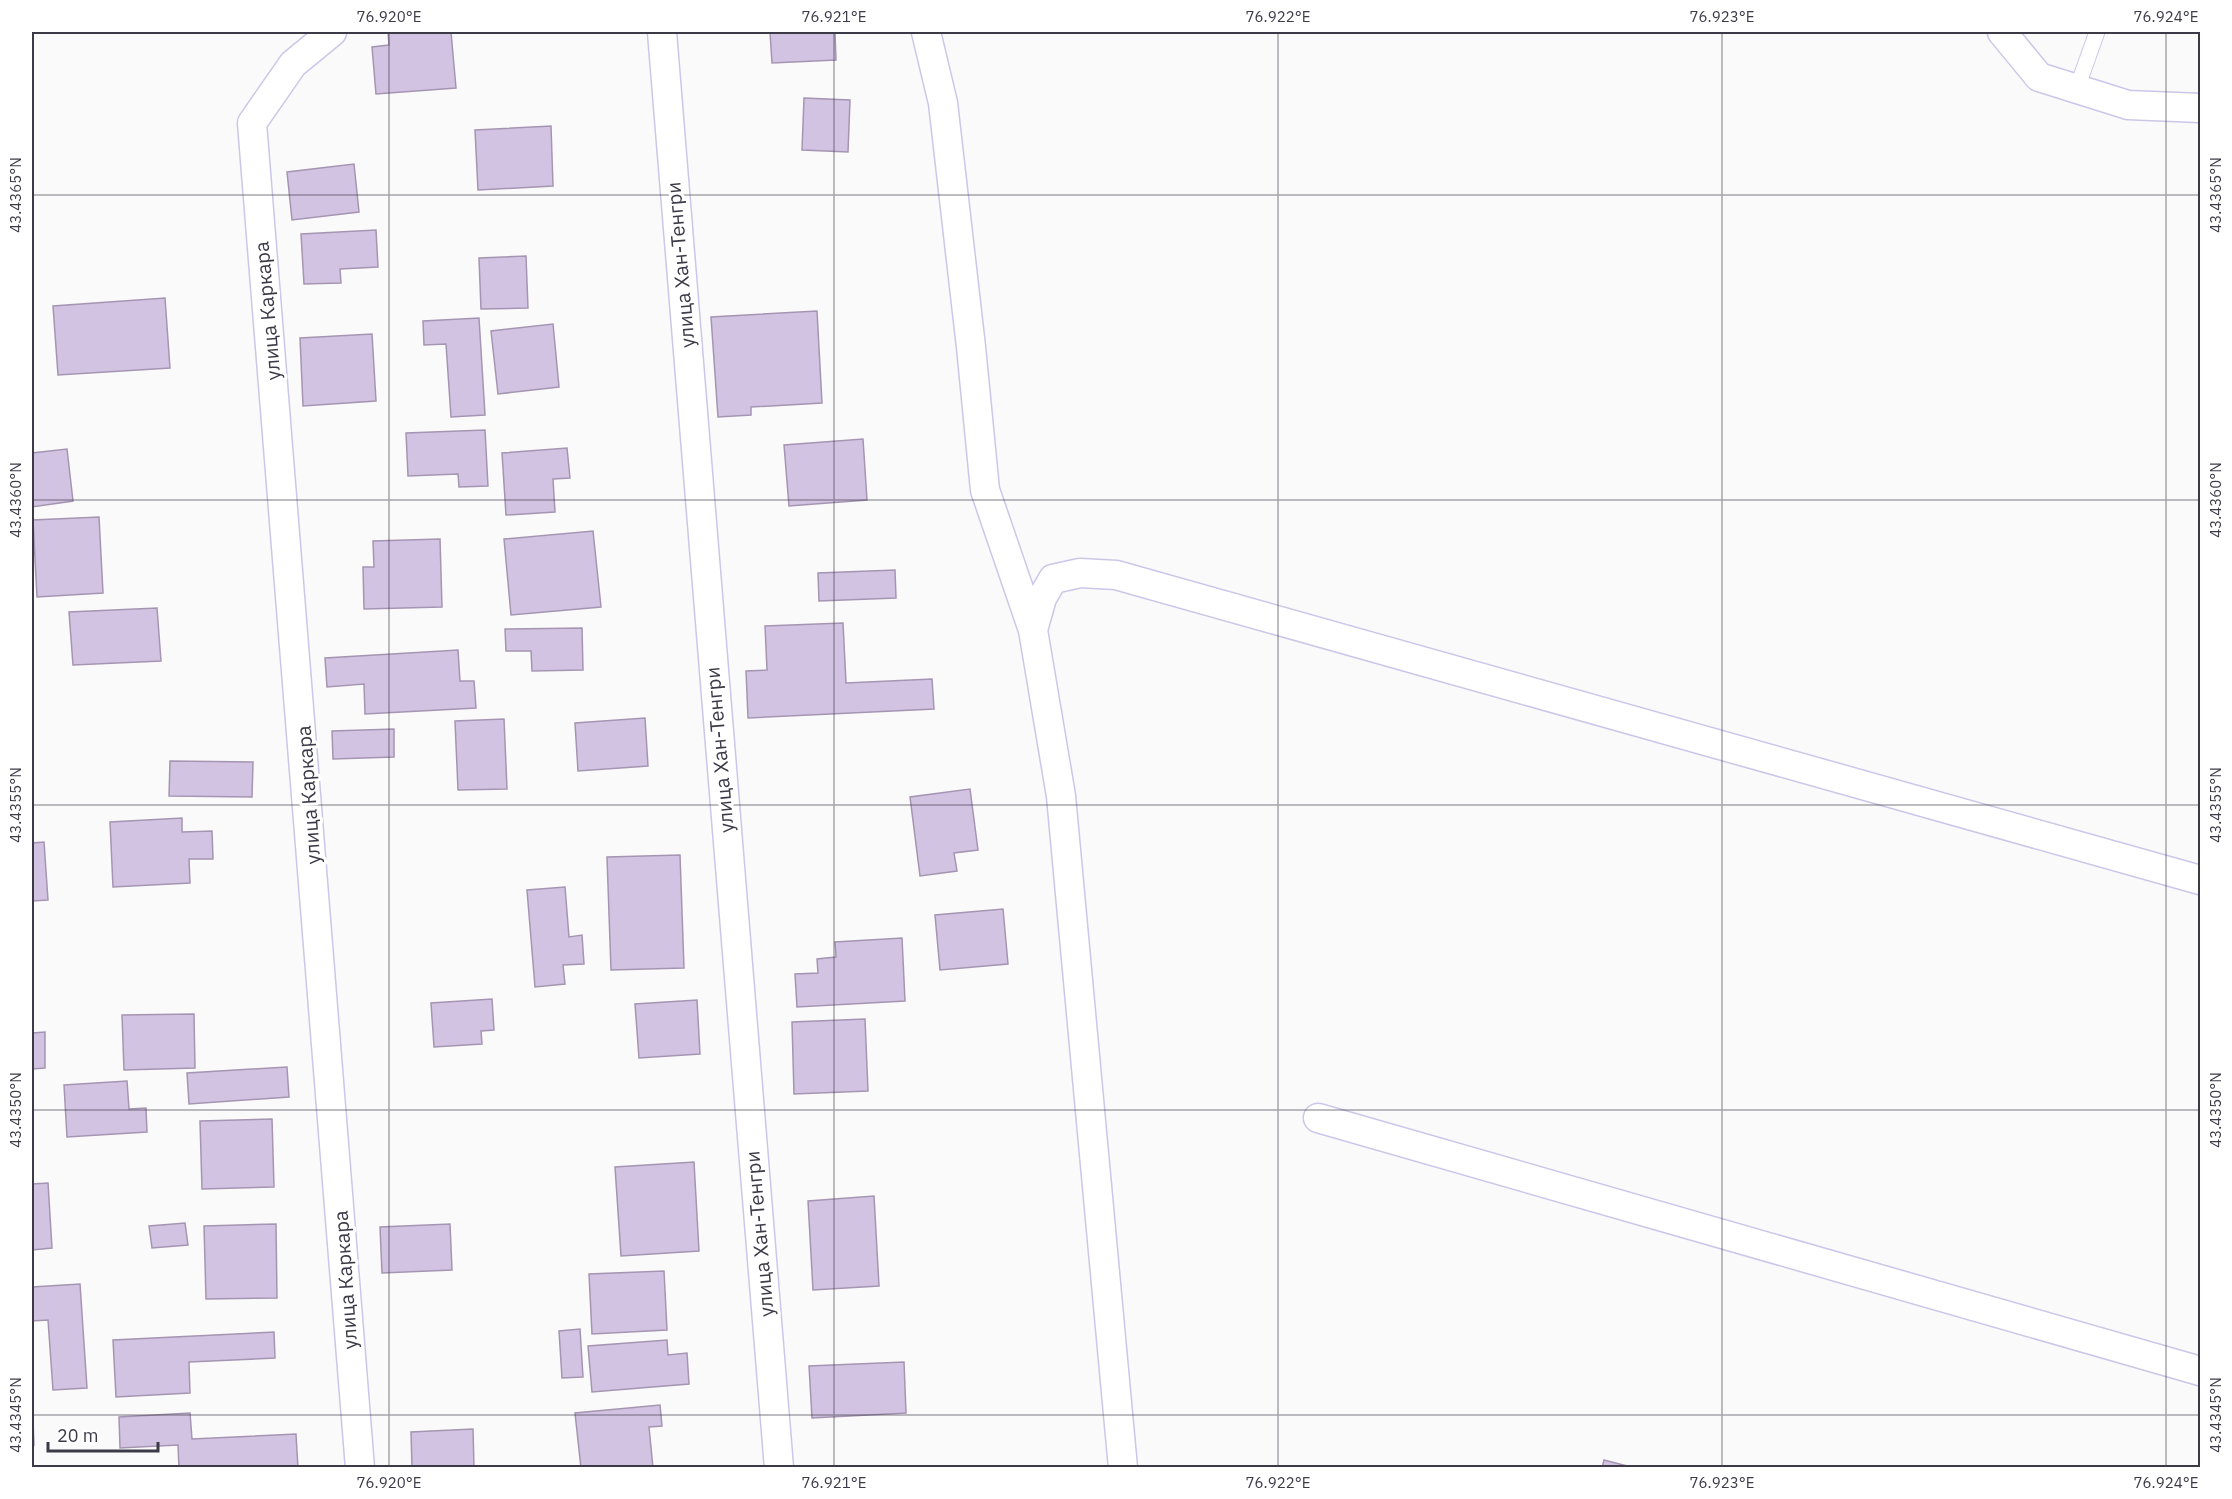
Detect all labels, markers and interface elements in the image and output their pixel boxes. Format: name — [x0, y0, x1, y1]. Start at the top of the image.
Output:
text: 76.920°E — [357, 7, 421, 26]
text: 76.921°E — [802, 7, 866, 26]
text: 76.922°E — [1246, 7, 1310, 26]
text: 76.923°E — [1690, 7, 1754, 26]
text: 76.924°E — [2134, 7, 2198, 26]
text: 43.4365°N — [6, 157, 25, 233]
text: 43.4365°N — [2206, 157, 2225, 233]
street label: улица Хан-Тенгри — [659, 181, 701, 349]
street label: улица Каркара — [247, 240, 287, 382]
text: 43.4360°N — [6, 462, 25, 538]
text: 43.4360°N — [2206, 462, 2225, 538]
street label: улица Хан-Тенгри — [698, 666, 740, 834]
street label: улица Каркара — [290, 724, 326, 865]
text: 43.4355°N — [6, 767, 25, 843]
text: 43.4355°N — [2206, 767, 2225, 843]
text: 43.4350°N — [6, 1072, 25, 1148]
text: 43.4350°N — [2206, 1072, 2225, 1148]
street label: улица Хан-Тенгри — [738, 1150, 780, 1318]
street label: улица Каркара — [327, 1209, 363, 1350]
text: 43.4345°N — [6, 1377, 25, 1453]
text: 43.4345°N — [2206, 1377, 2225, 1453]
scale bar — [48, 1415, 158, 1453]
text: 20 m — [57, 1424, 99, 1447]
text: 76.920°E — [357, 1473, 421, 1492]
text: 76.921°E — [802, 1473, 866, 1492]
text: 76.922°E — [1246, 1473, 1310, 1492]
text: 76.923°E — [1690, 1473, 1754, 1492]
text: 76.924°E — [2134, 1473, 2198, 1492]

